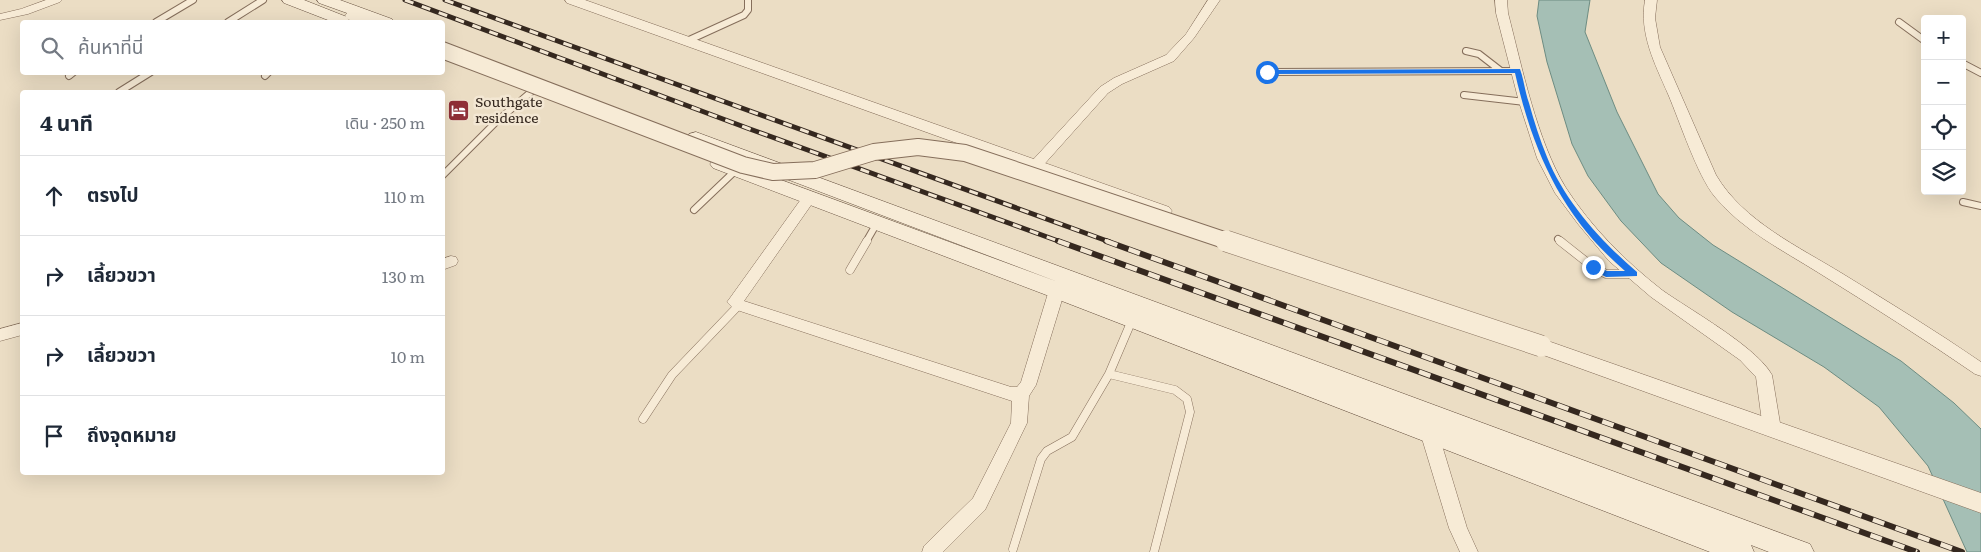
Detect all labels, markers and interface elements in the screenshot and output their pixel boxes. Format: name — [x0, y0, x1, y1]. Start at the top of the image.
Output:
map controls — [1921, 15, 1966, 195]
button: + — [1921, 15, 1966, 60]
search box — [20, 20, 445, 75]
text: ค้นหาที่นี่ — [78, 32, 143, 60]
icon: search — [38, 34, 66, 62]
button: − — [1921, 60, 1966, 105]
route start — [1256, 61, 1279, 84]
place label: Southgate residence — [475, 91, 543, 127]
hotel icon: Southgate residence — [447, 98, 471, 122]
button: locate — [1921, 105, 1966, 150]
text: 4 นาที — [40, 106, 93, 137]
text: เดิน · 250 m — [345, 110, 425, 134]
button: layers — [1921, 150, 1966, 195]
text: ตรงไป — [87, 180, 139, 208]
icon: ahead — [40, 182, 68, 210]
text: 110 m — [384, 184, 425, 208]
route end — [1582, 256, 1605, 279]
text: เลี้ยวขวา — [87, 260, 156, 288]
icon: right — [40, 262, 68, 290]
text: 130 m — [382, 264, 425, 288]
text: เลี้ยวขวา — [87, 340, 156, 368]
icon: right — [40, 342, 68, 370]
text: 10 m — [391, 344, 425, 368]
text: ถึงจุดหมาย — [87, 420, 177, 448]
icon: arrive — [40, 422, 68, 450]

